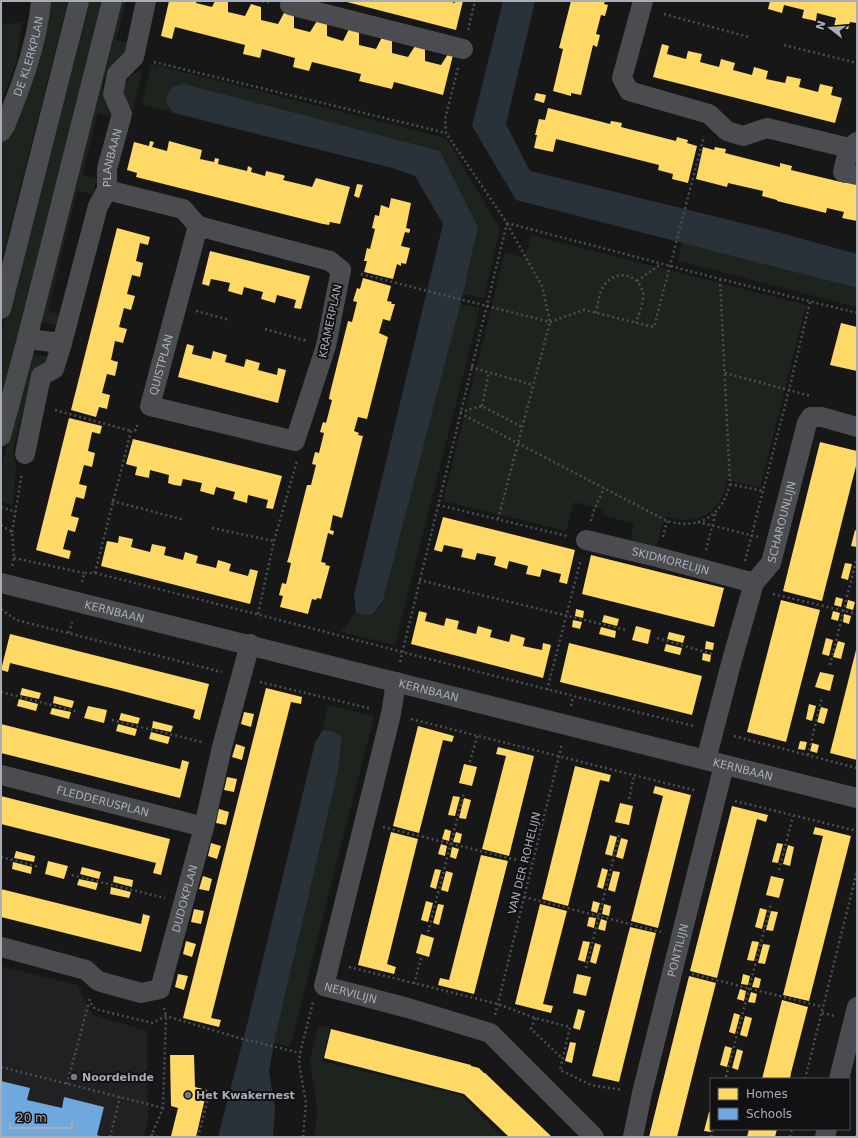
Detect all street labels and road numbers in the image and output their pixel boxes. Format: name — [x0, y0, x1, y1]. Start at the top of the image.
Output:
street label: DE KLERKPLAN — [11, 15, 46, 98]
street label: PLANBAAN — [101, 127, 125, 187]
street label: KRAMERPLAN — [316, 283, 345, 359]
street label: QUISTPLAN — [147, 333, 176, 397]
street label: SCHAROUNLIJN — [765, 480, 799, 564]
street label: SKIDMORELIJN — [630, 545, 711, 578]
street label: KERNBAAN — [83, 598, 146, 626]
street label: KERNBAAN — [397, 677, 460, 705]
street label: KERNBAAN — [712, 756, 774, 784]
street label: FLEDDERUSPLAN — [55, 783, 150, 820]
street label: VAN DER ROHELIJN — [505, 811, 543, 916]
street label: DUDOKPLAN — [170, 863, 200, 934]
street label: PONTILIJN — [665, 922, 691, 978]
street label: NERVILIJN — [323, 980, 378, 1007]

